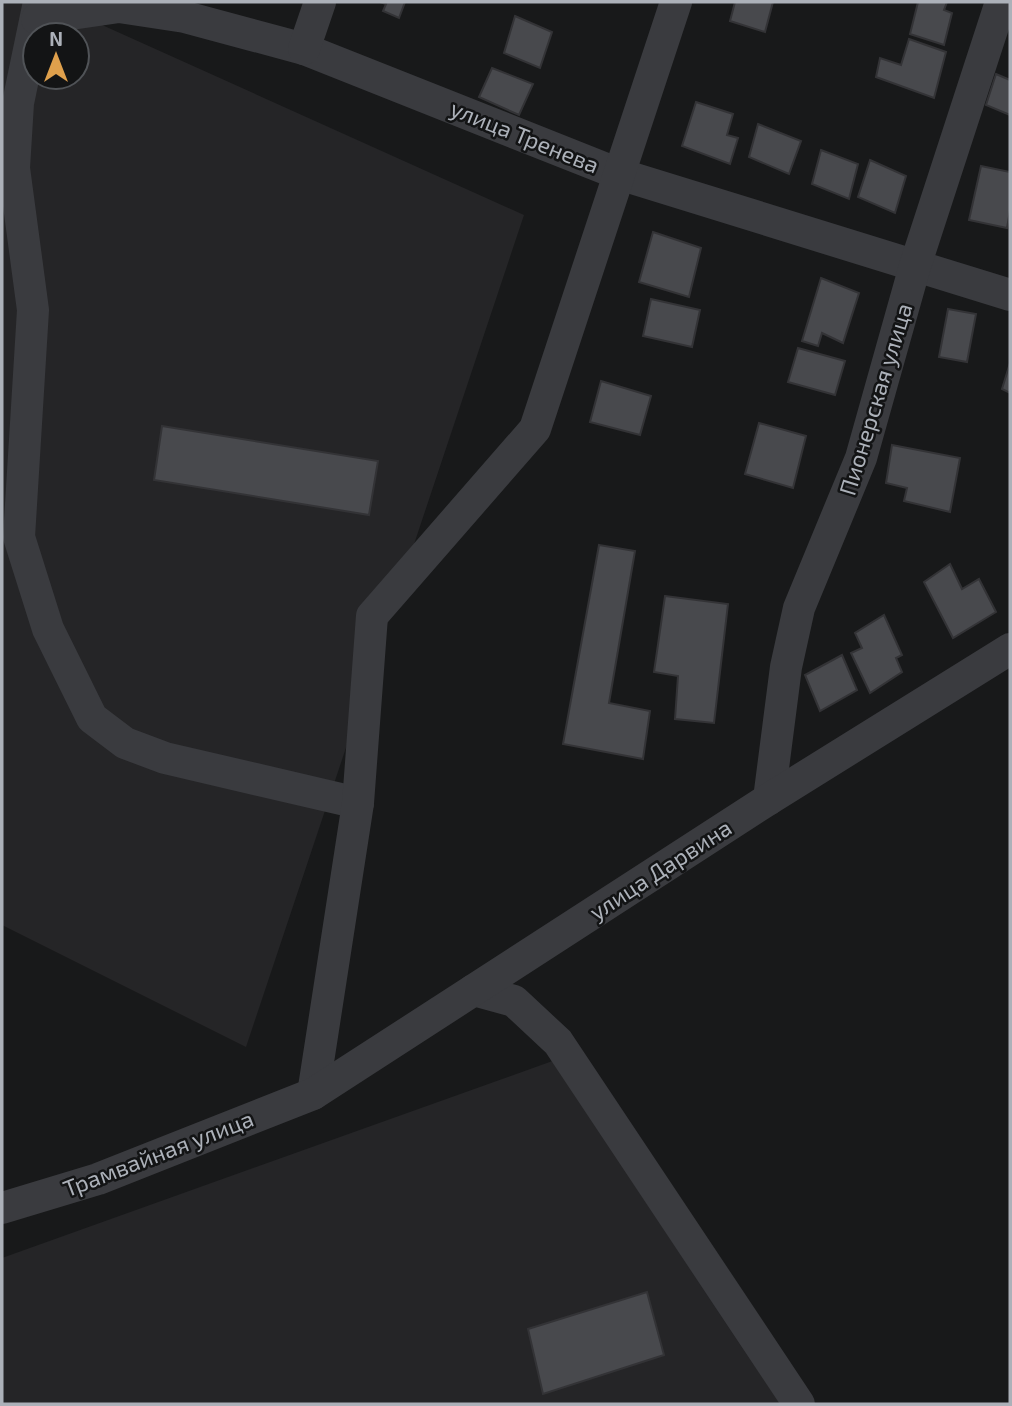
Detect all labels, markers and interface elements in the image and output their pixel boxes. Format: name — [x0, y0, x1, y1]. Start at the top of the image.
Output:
north arrow — [21, 21, 91, 91]
text: N — [49, 27, 63, 50]
street label: улица Тренева — [446, 93, 603, 179]
street label: Пионерская улица — [832, 300, 918, 499]
street label: улица Дарвина — [584, 813, 737, 926]
street label: Трамвайная улица — [59, 1104, 257, 1203]

